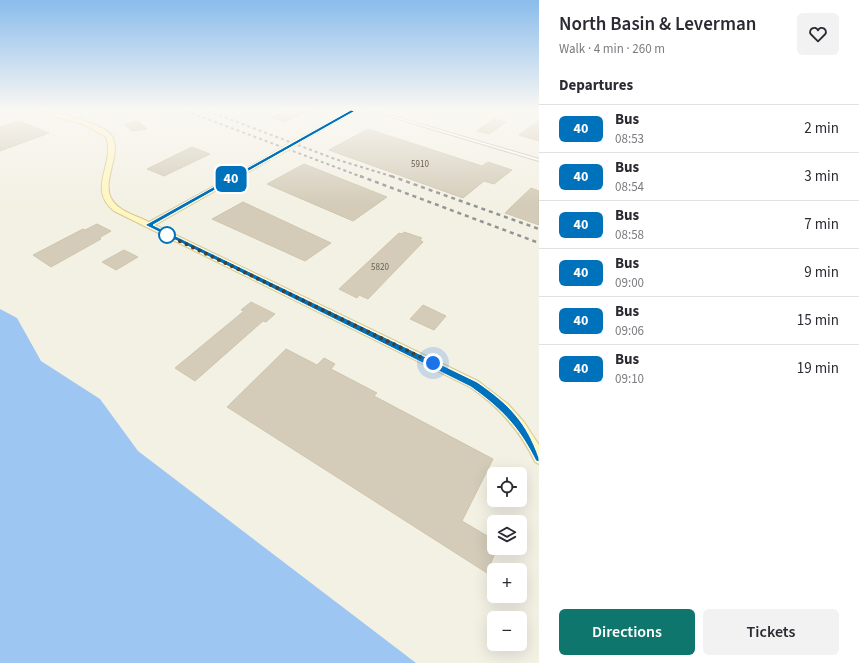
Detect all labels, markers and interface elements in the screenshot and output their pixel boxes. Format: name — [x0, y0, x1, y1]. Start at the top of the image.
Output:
text: North Basin & Leverman — [559, 11, 756, 38]
button: heart — [797, 13, 839, 55]
text: Walk · 4 min · 260 m — [559, 40, 665, 58]
text: Departures — [559, 75, 633, 96]
text: Bus — [615, 109, 639, 130]
text: 2 min — [804, 118, 839, 139]
text: 40 — [574, 119, 588, 139]
text: 08:53 — [615, 130, 644, 148]
text: Bus — [615, 157, 639, 178]
house number: 5910 — [411, 158, 429, 171]
line badge: 40 — [213, 166, 249, 192]
text: 3 min — [804, 166, 839, 187]
text: 40 — [574, 167, 588, 187]
text: 40 — [224, 169, 238, 189]
text: 08:54 — [615, 178, 644, 196]
text: Bus — [615, 205, 639, 226]
text: 7 min — [804, 214, 839, 235]
text: 40 — [574, 215, 588, 235]
unlabelled marker — [158, 226, 176, 244]
text: 08:58 — [615, 226, 644, 244]
text: Bus — [615, 253, 639, 274]
house number: 5820 — [371, 261, 389, 274]
text: 9 min — [804, 262, 839, 283]
text: 40 — [574, 263, 588, 283]
text: 09:00 — [615, 274, 644, 292]
text: Bus — [615, 301, 639, 322]
text: 15 min — [797, 310, 839, 331]
text: 40 — [574, 311, 588, 331]
text: 09:06 — [615, 322, 644, 340]
text: Bus — [615, 349, 639, 370]
your location — [423, 353, 443, 373]
text: 19 min — [797, 358, 839, 379]
text: 40 — [574, 359, 588, 379]
text: 09:10 — [615, 370, 644, 388]
map controls — [487, 467, 527, 651]
button: locate — [487, 467, 527, 507]
button: layers — [487, 515, 527, 555]
button: + — [487, 563, 527, 603]
button: Directions — [559, 609, 695, 655]
button: Tickets — [703, 609, 839, 655]
button: − — [487, 611, 527, 651]

